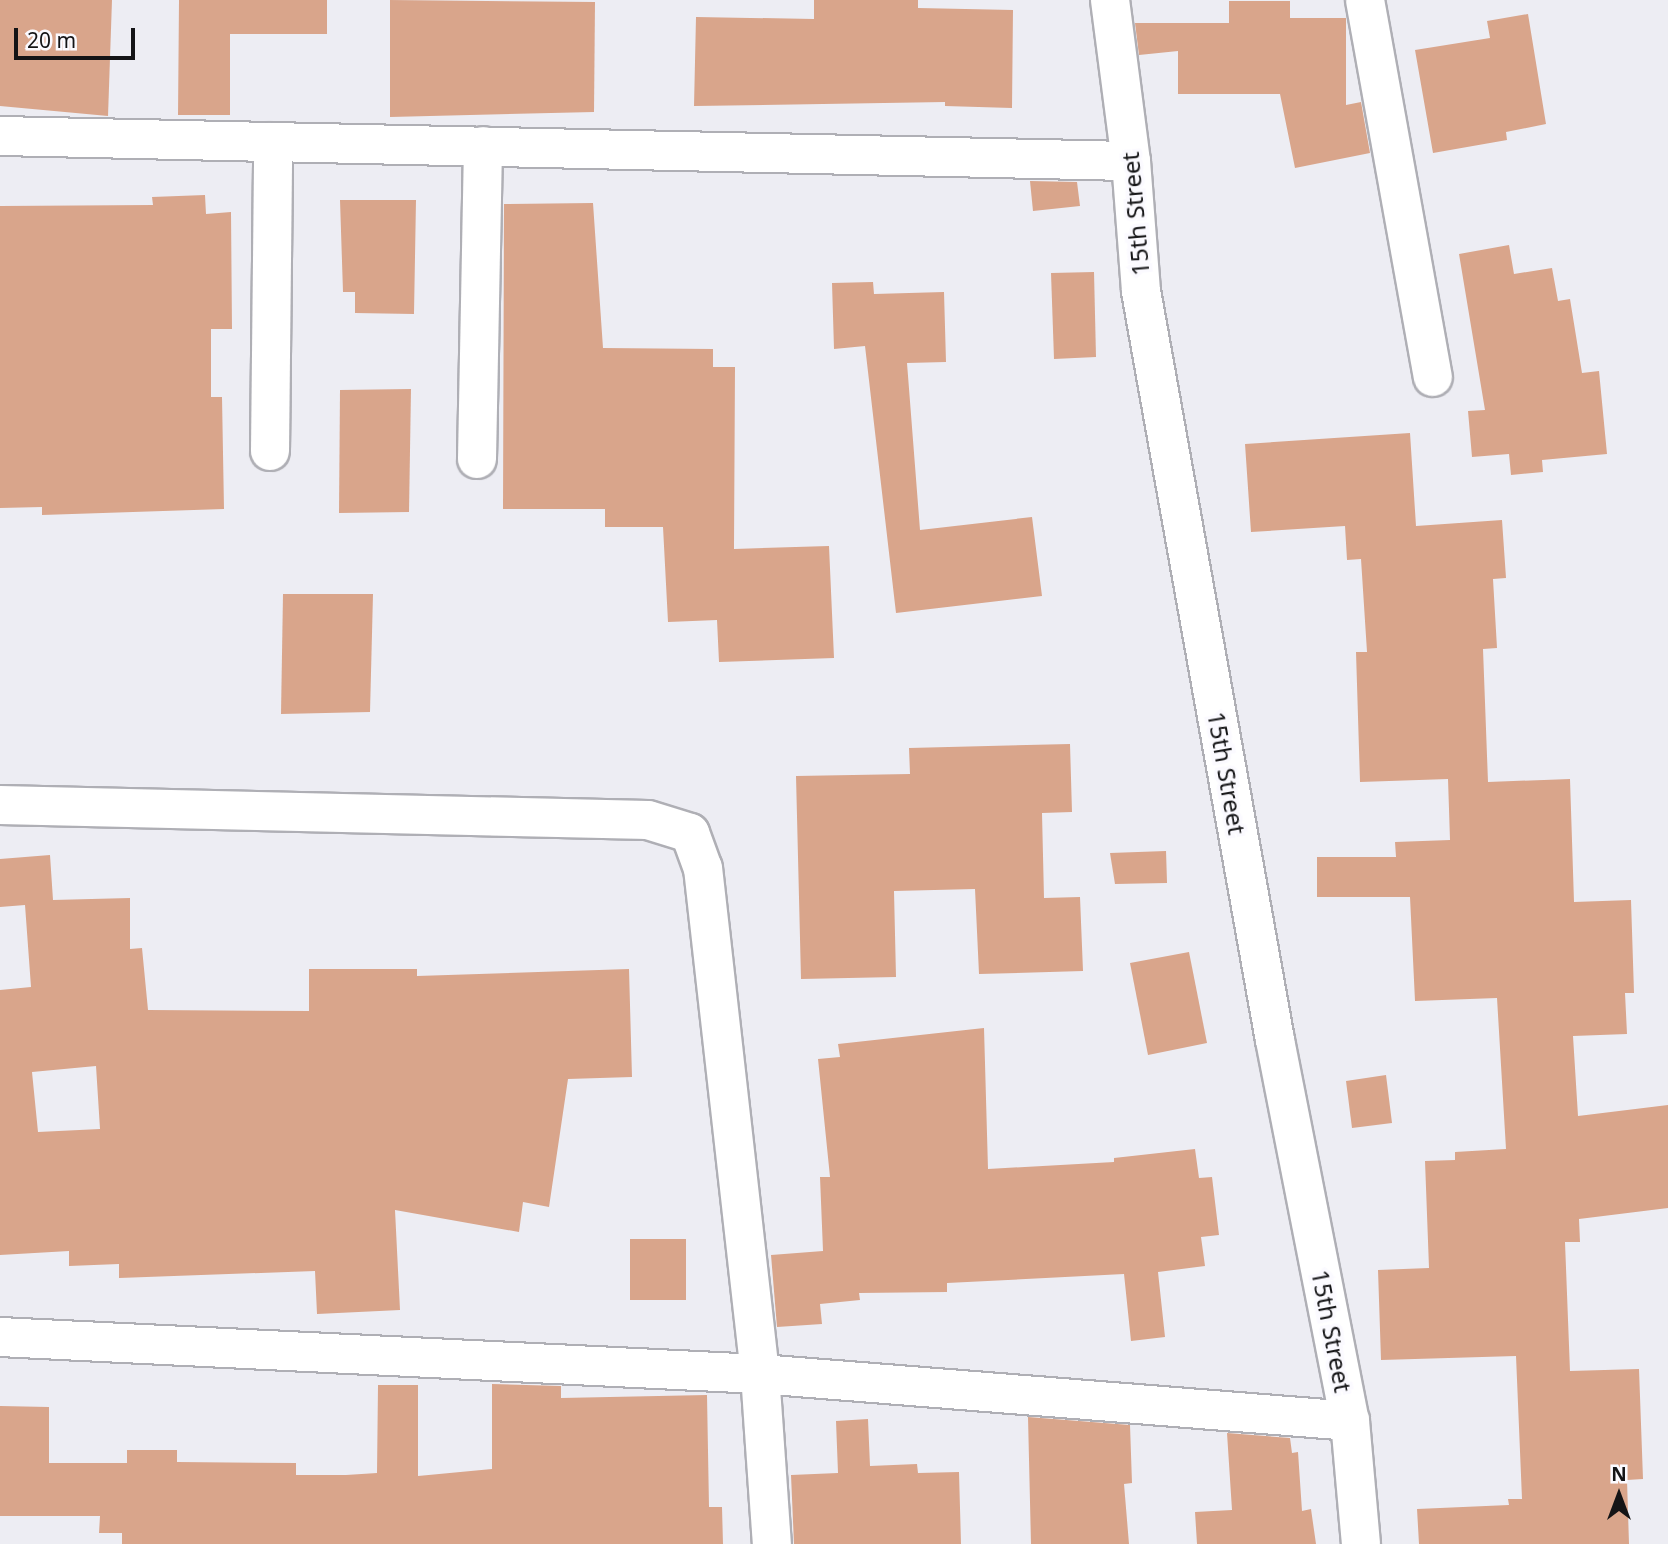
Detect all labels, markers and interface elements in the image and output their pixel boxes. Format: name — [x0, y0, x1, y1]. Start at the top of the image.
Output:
scale bar — [18, 14, 138, 58]
text: 20 m — [27, 26, 76, 54]
street label: 15th Street — [1115, 151, 1155, 277]
street label: 15th Street — [1202, 709, 1252, 837]
street label: 15th Street — [1306, 1267, 1358, 1395]
north arrow — [1584, 1460, 1654, 1530]
text: N — [1611, 1461, 1627, 1487]

